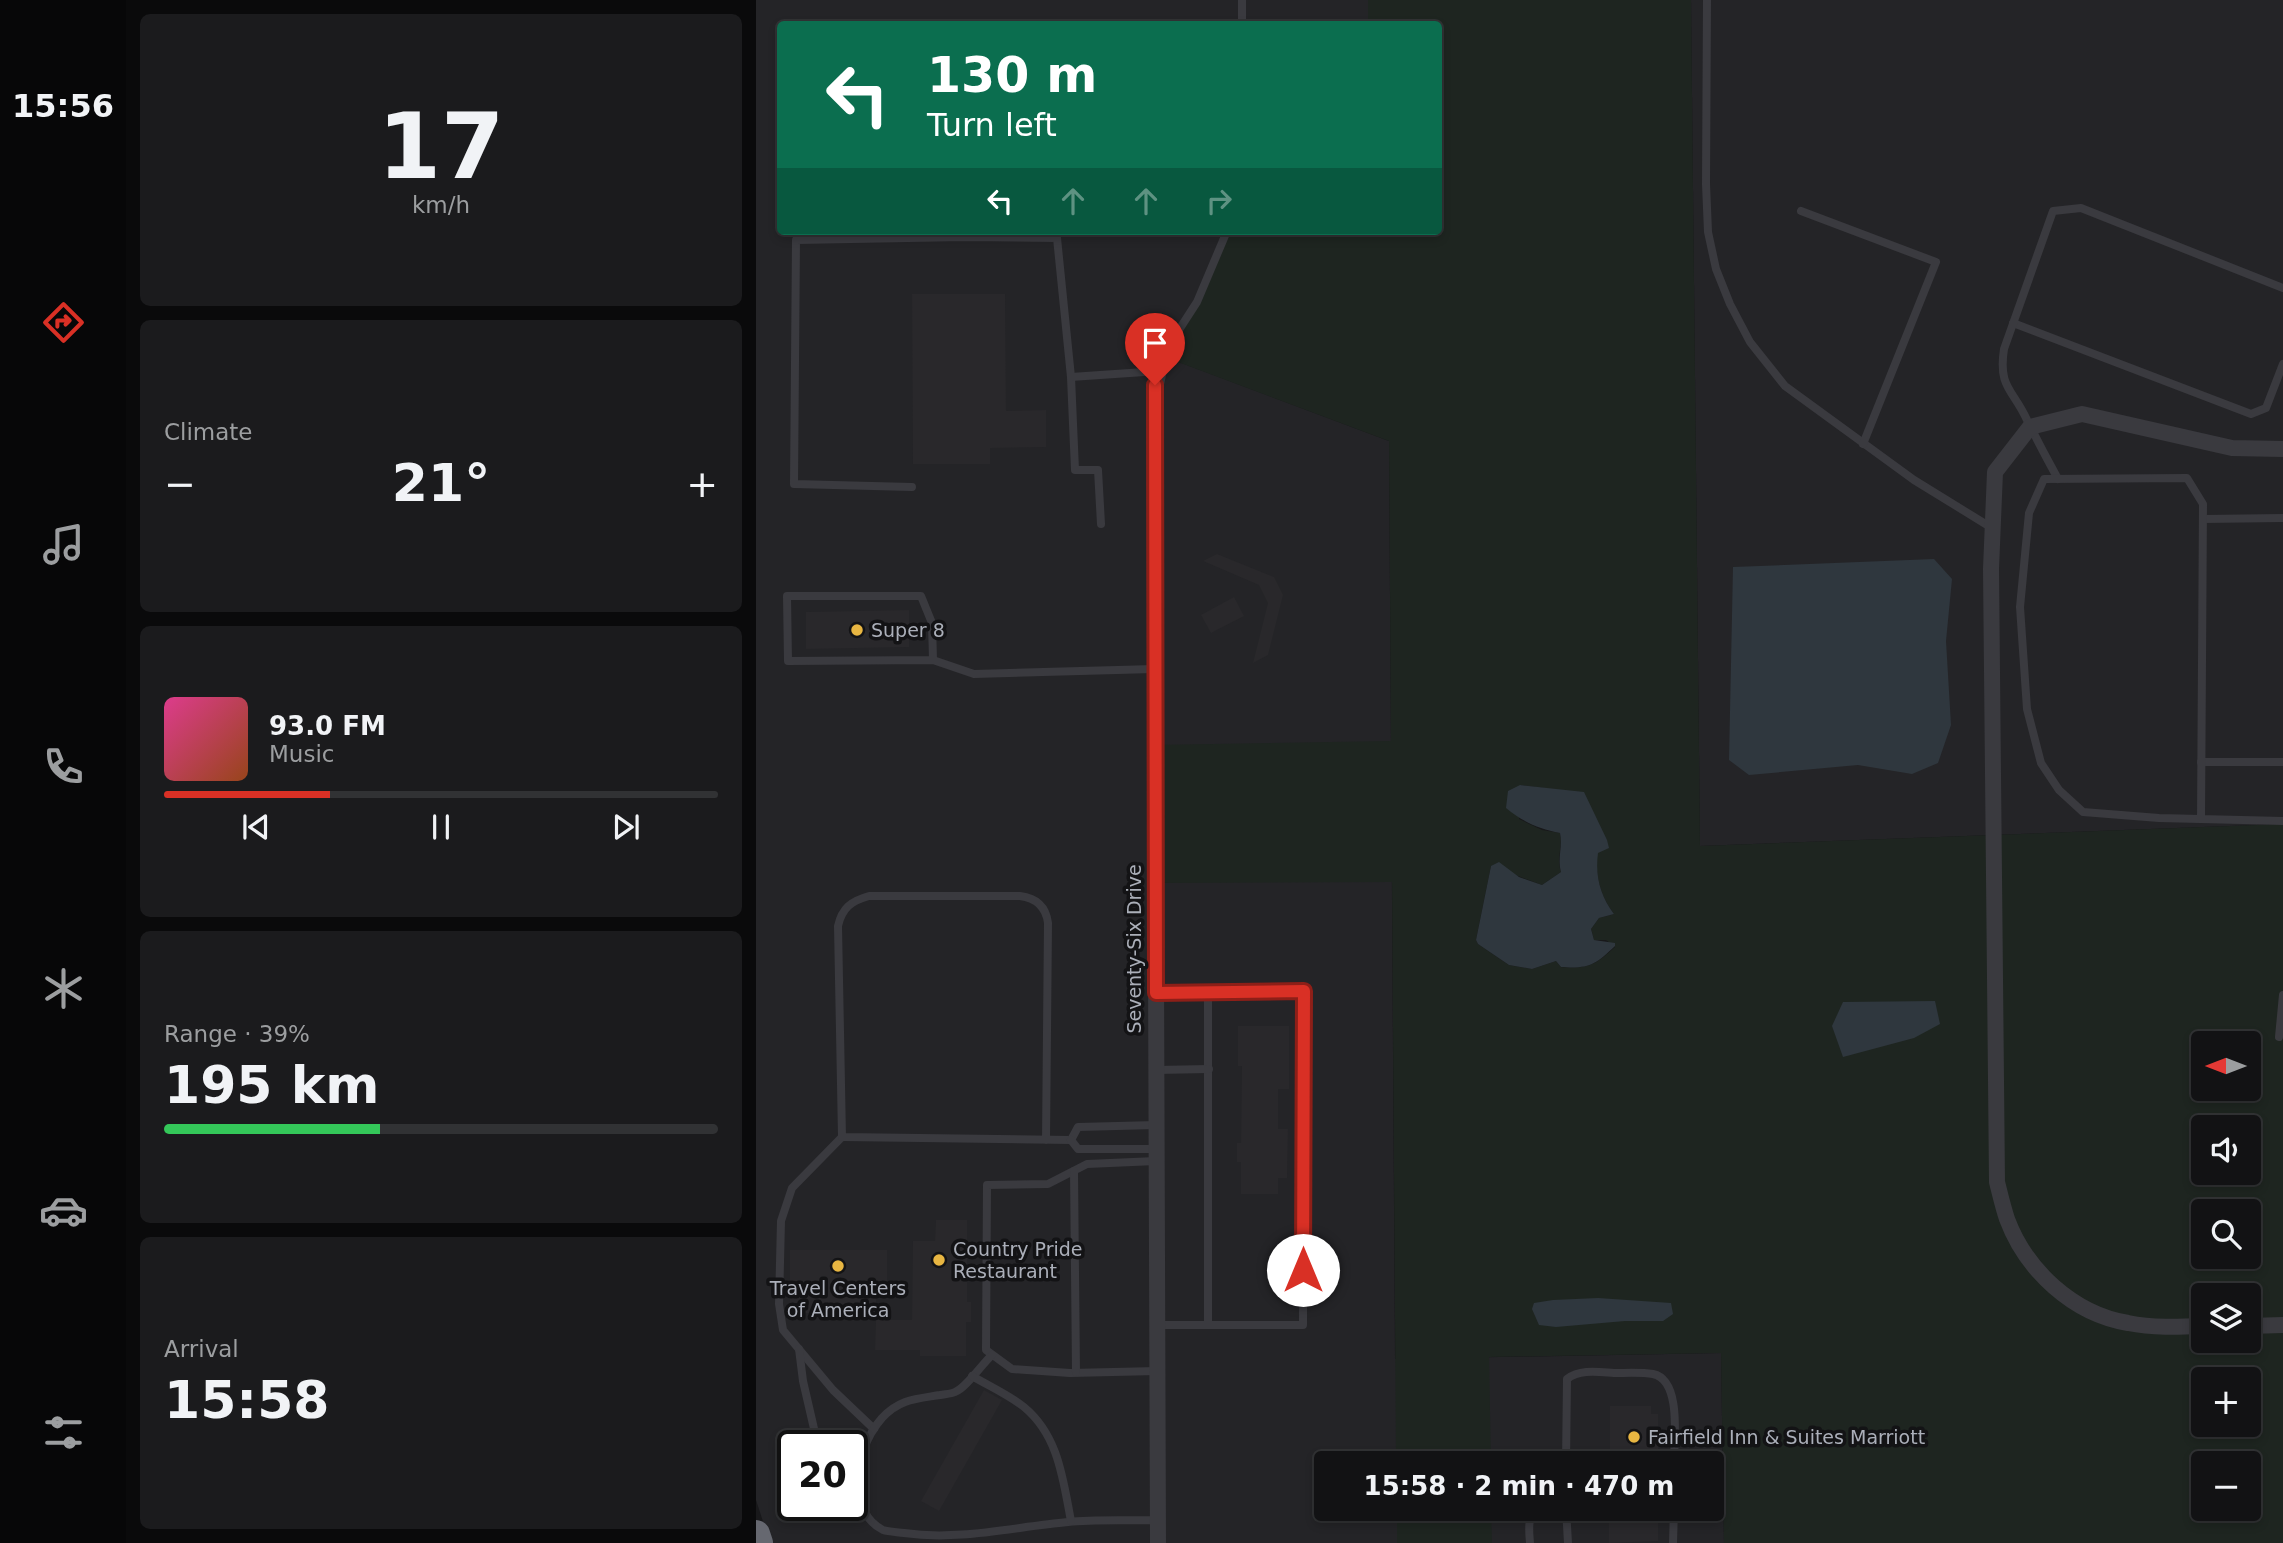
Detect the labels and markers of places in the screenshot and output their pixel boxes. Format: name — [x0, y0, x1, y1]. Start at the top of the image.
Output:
pin — [1125, 313, 1185, 385]
place label: Super 8 — [871, 619, 945, 641]
marker: Super 8 — [849, 622, 865, 638]
place label: Country Pride Restaurant — [953, 1238, 1082, 1282]
marker: Country Pride Restaurant — [931, 1252, 947, 1268]
marker: Travel Centers of America — [830, 1258, 846, 1274]
place label: Travel Centers of America — [769, 1277, 906, 1321]
place label: Fairfield Inn & Suites Marriott — [1648, 1426, 1925, 1448]
marker: Fairfield Inn & Suites Marriott — [1626, 1429, 1642, 1445]

